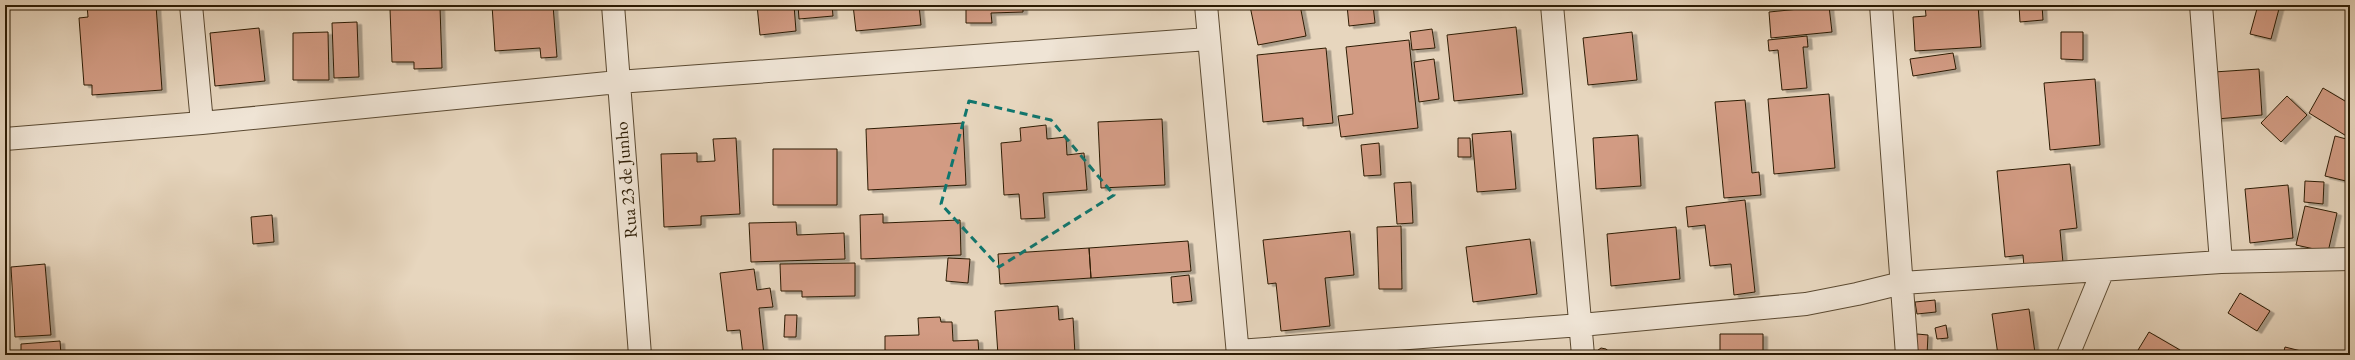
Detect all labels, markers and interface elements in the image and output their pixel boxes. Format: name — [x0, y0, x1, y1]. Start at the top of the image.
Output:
street label: Rua 23 de Junho — [609, 121, 642, 239]

